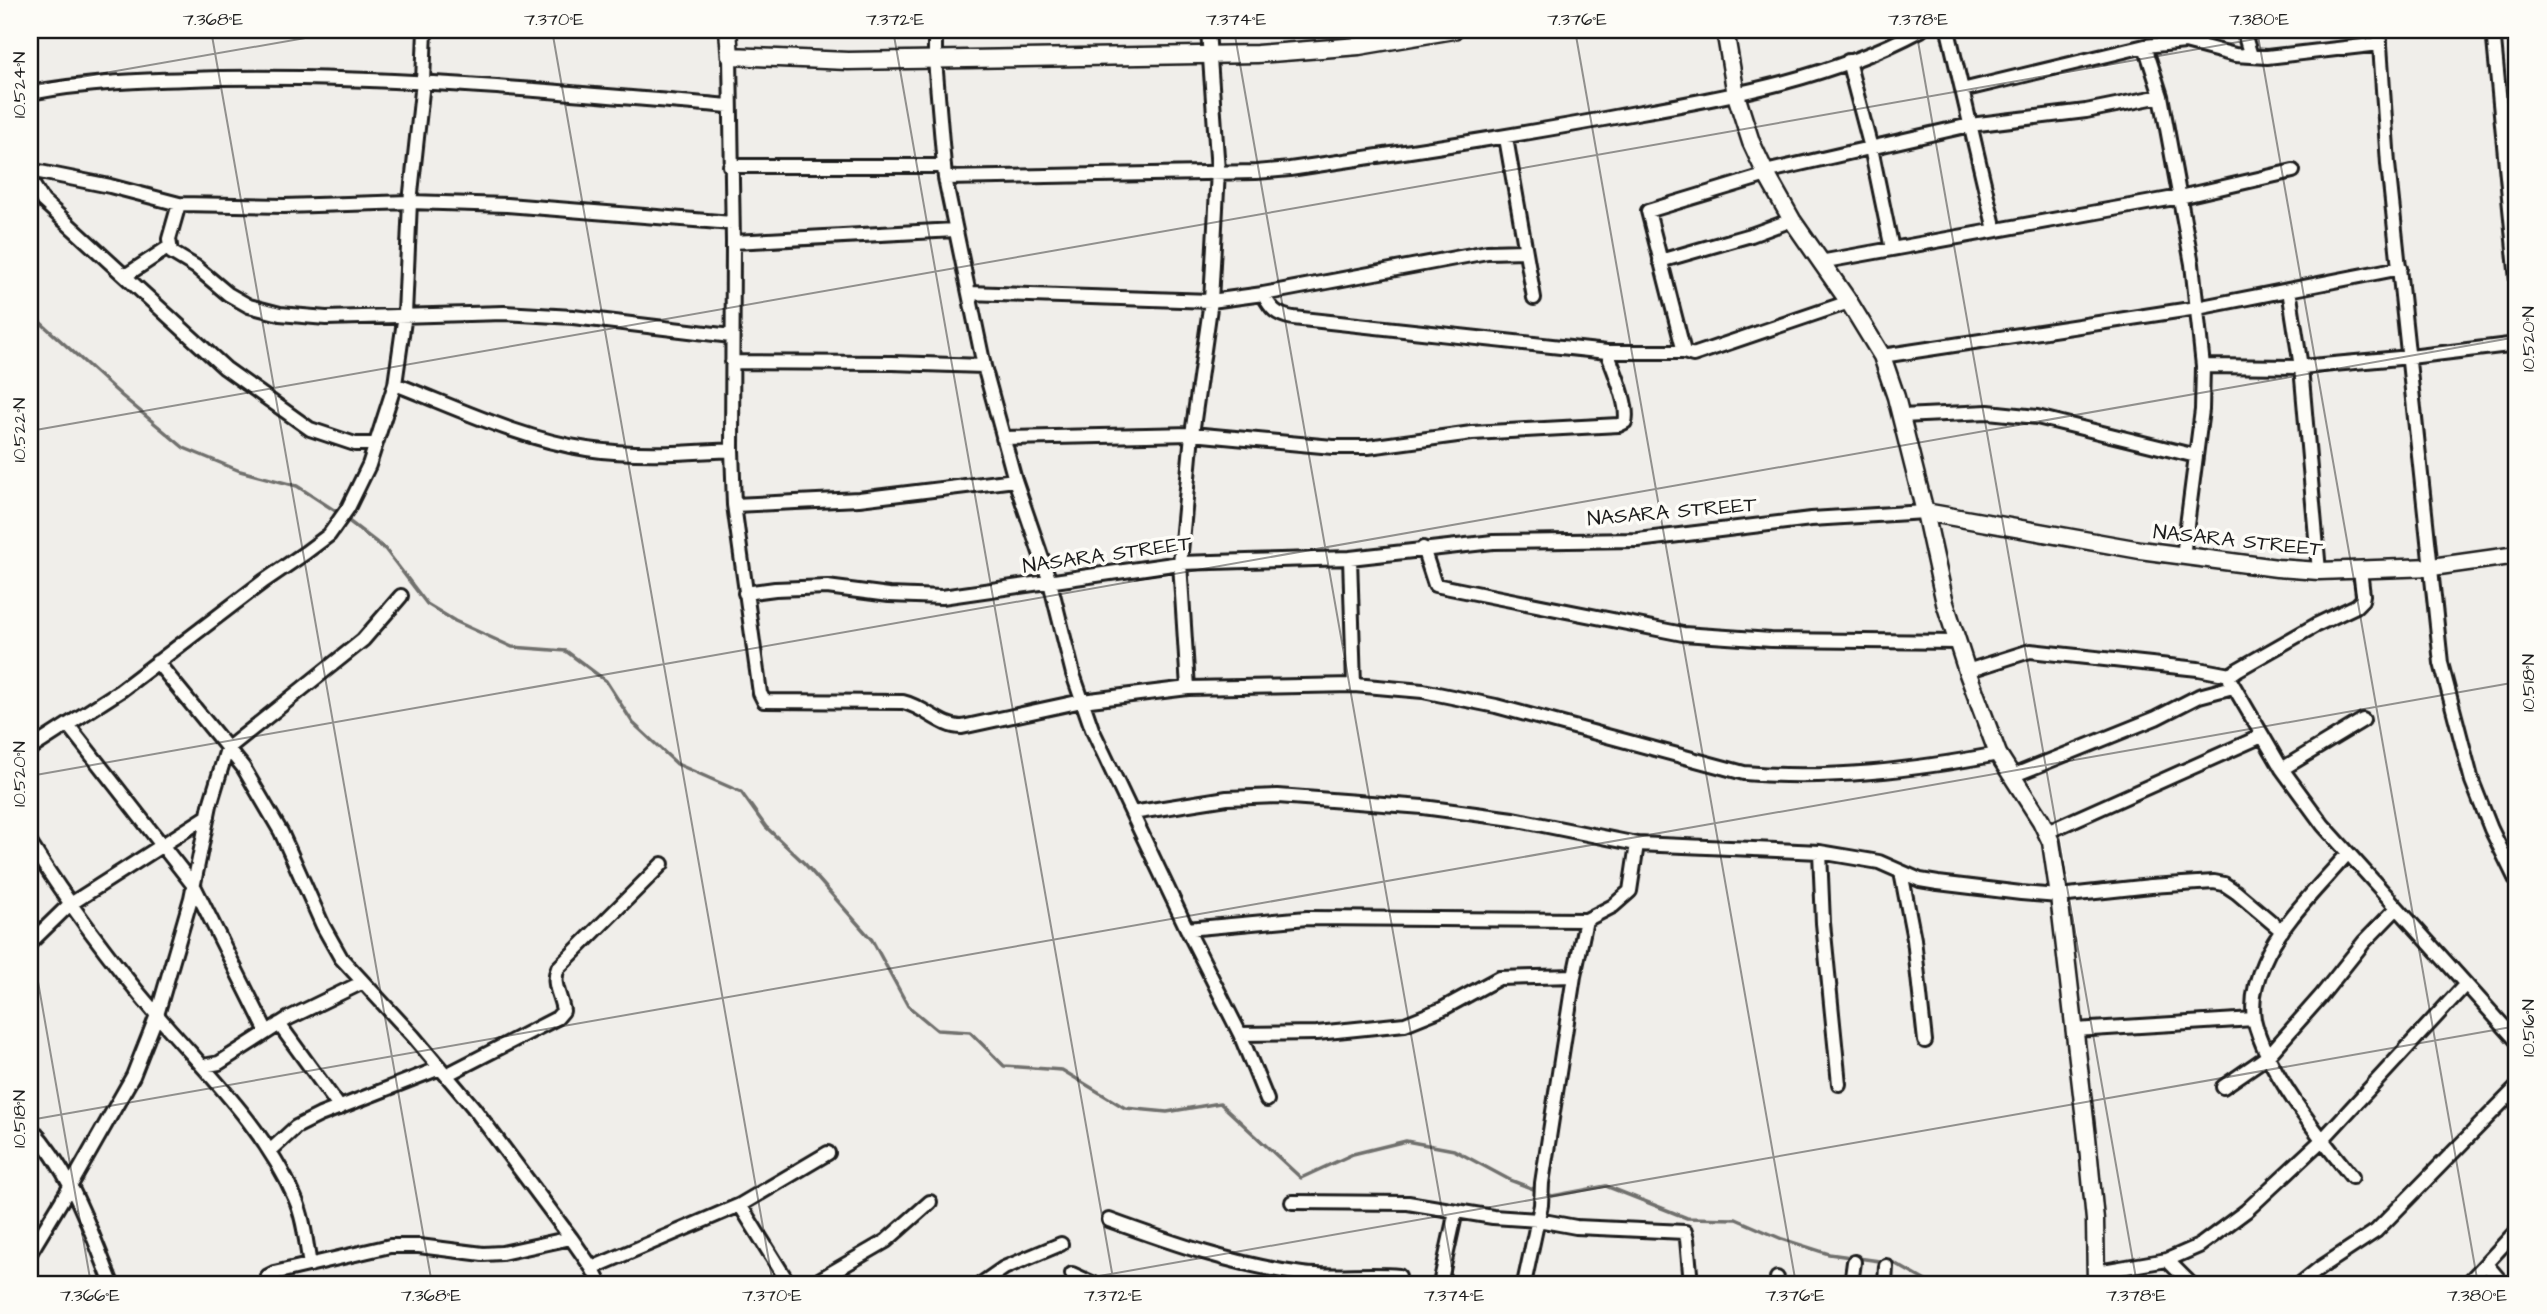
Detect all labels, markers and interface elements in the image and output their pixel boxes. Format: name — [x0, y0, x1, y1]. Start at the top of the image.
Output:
text: 7.368°E — [183, 7, 244, 32]
text: 7.370°E — [524, 7, 584, 32]
text: 7.372°E — [866, 7, 925, 32]
text: 7.374°E — [1206, 7, 1267, 32]
text: 7.376°E — [1547, 7, 1607, 32]
text: 7.378°E — [1888, 7, 1948, 32]
text: 7.380°E — [2229, 7, 2290, 32]
text: 10.524°N — [7, 52, 32, 118]
text: 10.520°N — [2516, 306, 2541, 372]
text: 10.522°N — [7, 398, 32, 462]
street label: NASARA STREET — [1586, 490, 1759, 533]
street label: NASARA STREET — [2152, 517, 2325, 564]
street label: NASARA STREET — [1021, 528, 1194, 581]
text: 10.518°N — [2516, 654, 2541, 712]
text: 10.520°N — [7, 741, 32, 807]
text: 10.516°N — [2516, 999, 2541, 1057]
text: 10.518°N — [7, 1090, 32, 1148]
text: 7.366°E — [60, 1283, 120, 1308]
text: 7.368°E — [401, 1283, 462, 1308]
text: 7.370°E — [742, 1283, 802, 1308]
text: 7.372°E — [1084, 1283, 1143, 1308]
text: 7.374°E — [1424, 1283, 1485, 1308]
text: 7.376°E — [1765, 1283, 1825, 1308]
text: 7.378°E — [2106, 1283, 2166, 1308]
text: 7.380°E — [2447, 1283, 2508, 1308]

